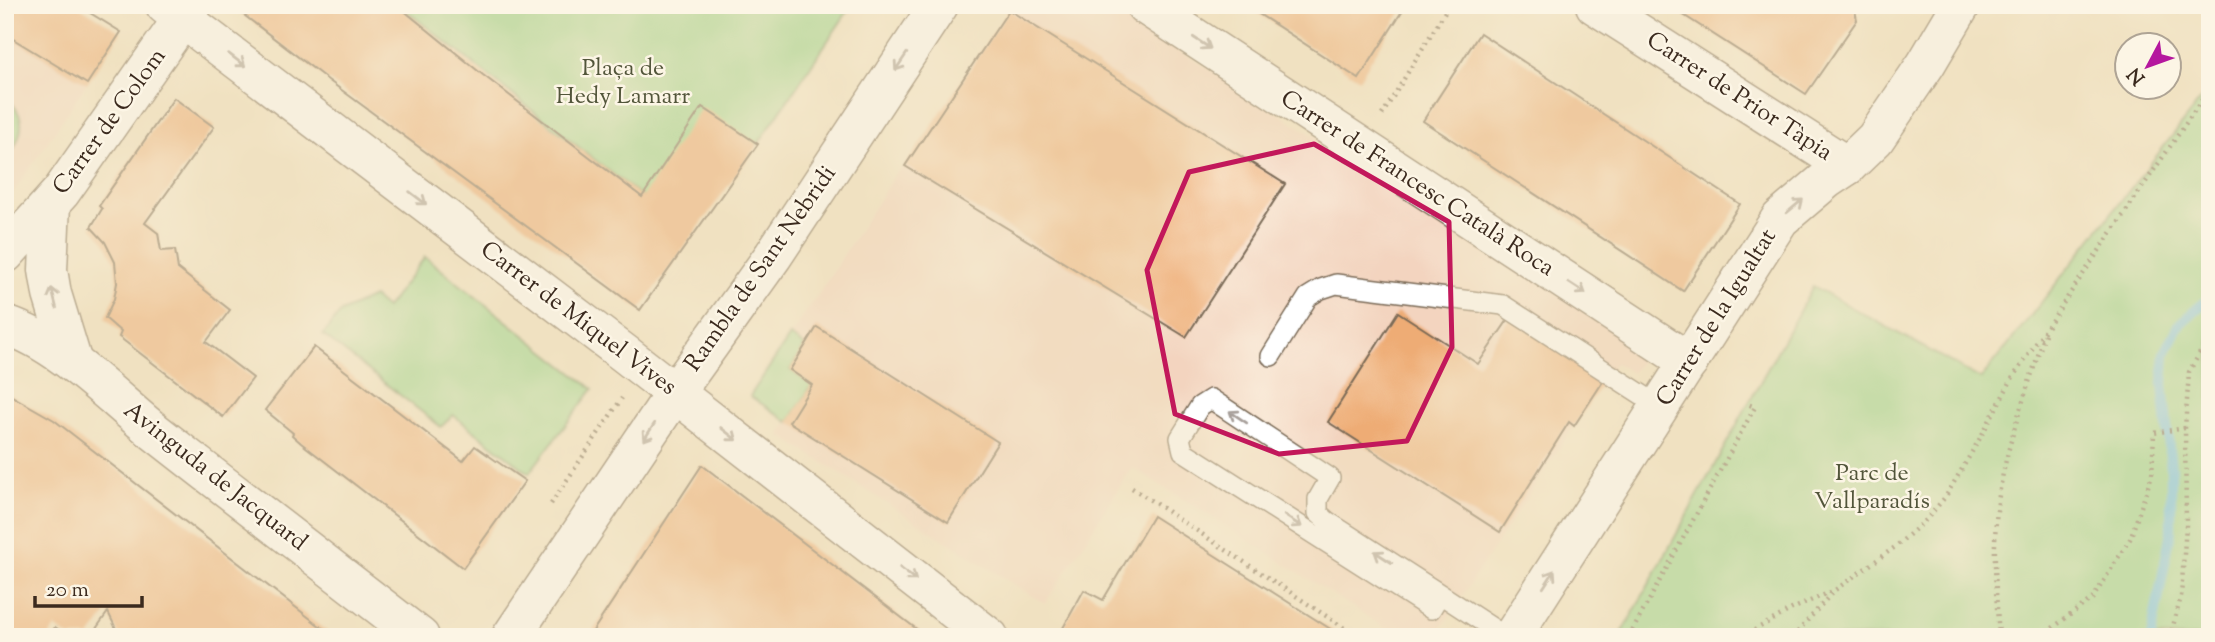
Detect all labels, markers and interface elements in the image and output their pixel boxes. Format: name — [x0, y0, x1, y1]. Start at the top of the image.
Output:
street label: Carrer de Prior Tàpia — [1639, 24, 1839, 170]
north arrow — [2114, 32, 2184, 102]
one-way arrow — [1192, 35, 1211, 50]
street label: Carrer de Colom — [45, 42, 175, 202]
park label: Plaça de Hedy Lamarr — [556, 52, 690, 114]
one-way arrow — [894, 52, 909, 71]
one-way arrow — [227, 53, 246, 68]
text: N — [2122, 61, 2152, 90]
street label: Carrer de Francesc Català Roca — [1273, 82, 1561, 286]
street label: Rambla de Sant Nebridi — [677, 159, 845, 379]
one-way arrow — [409, 190, 427, 205]
one-way arrow — [1786, 198, 1804, 214]
street label: Carrer de la Igualtat — [1649, 223, 1785, 413]
street label: Carrer de Miquel Vives — [473, 234, 683, 404]
one-way arrow — [1566, 281, 1586, 295]
one-way arrow — [47, 287, 60, 310]
street label: Avinguda de Jacquard — [116, 394, 315, 560]
one-way arrow — [1228, 410, 1248, 424]
one-way arrow — [641, 422, 656, 441]
one-way arrow — [719, 427, 737, 442]
park label: Parc de Vallparadís — [1814, 457, 1930, 519]
one-way arrow — [1283, 514, 1302, 529]
one-way arrow — [1374, 550, 1393, 564]
scale bar — [35, 565, 142, 609]
one-way arrow — [898, 567, 917, 582]
one-way arrow — [1543, 570, 1557, 590]
text: 20 m — [46, 576, 89, 606]

